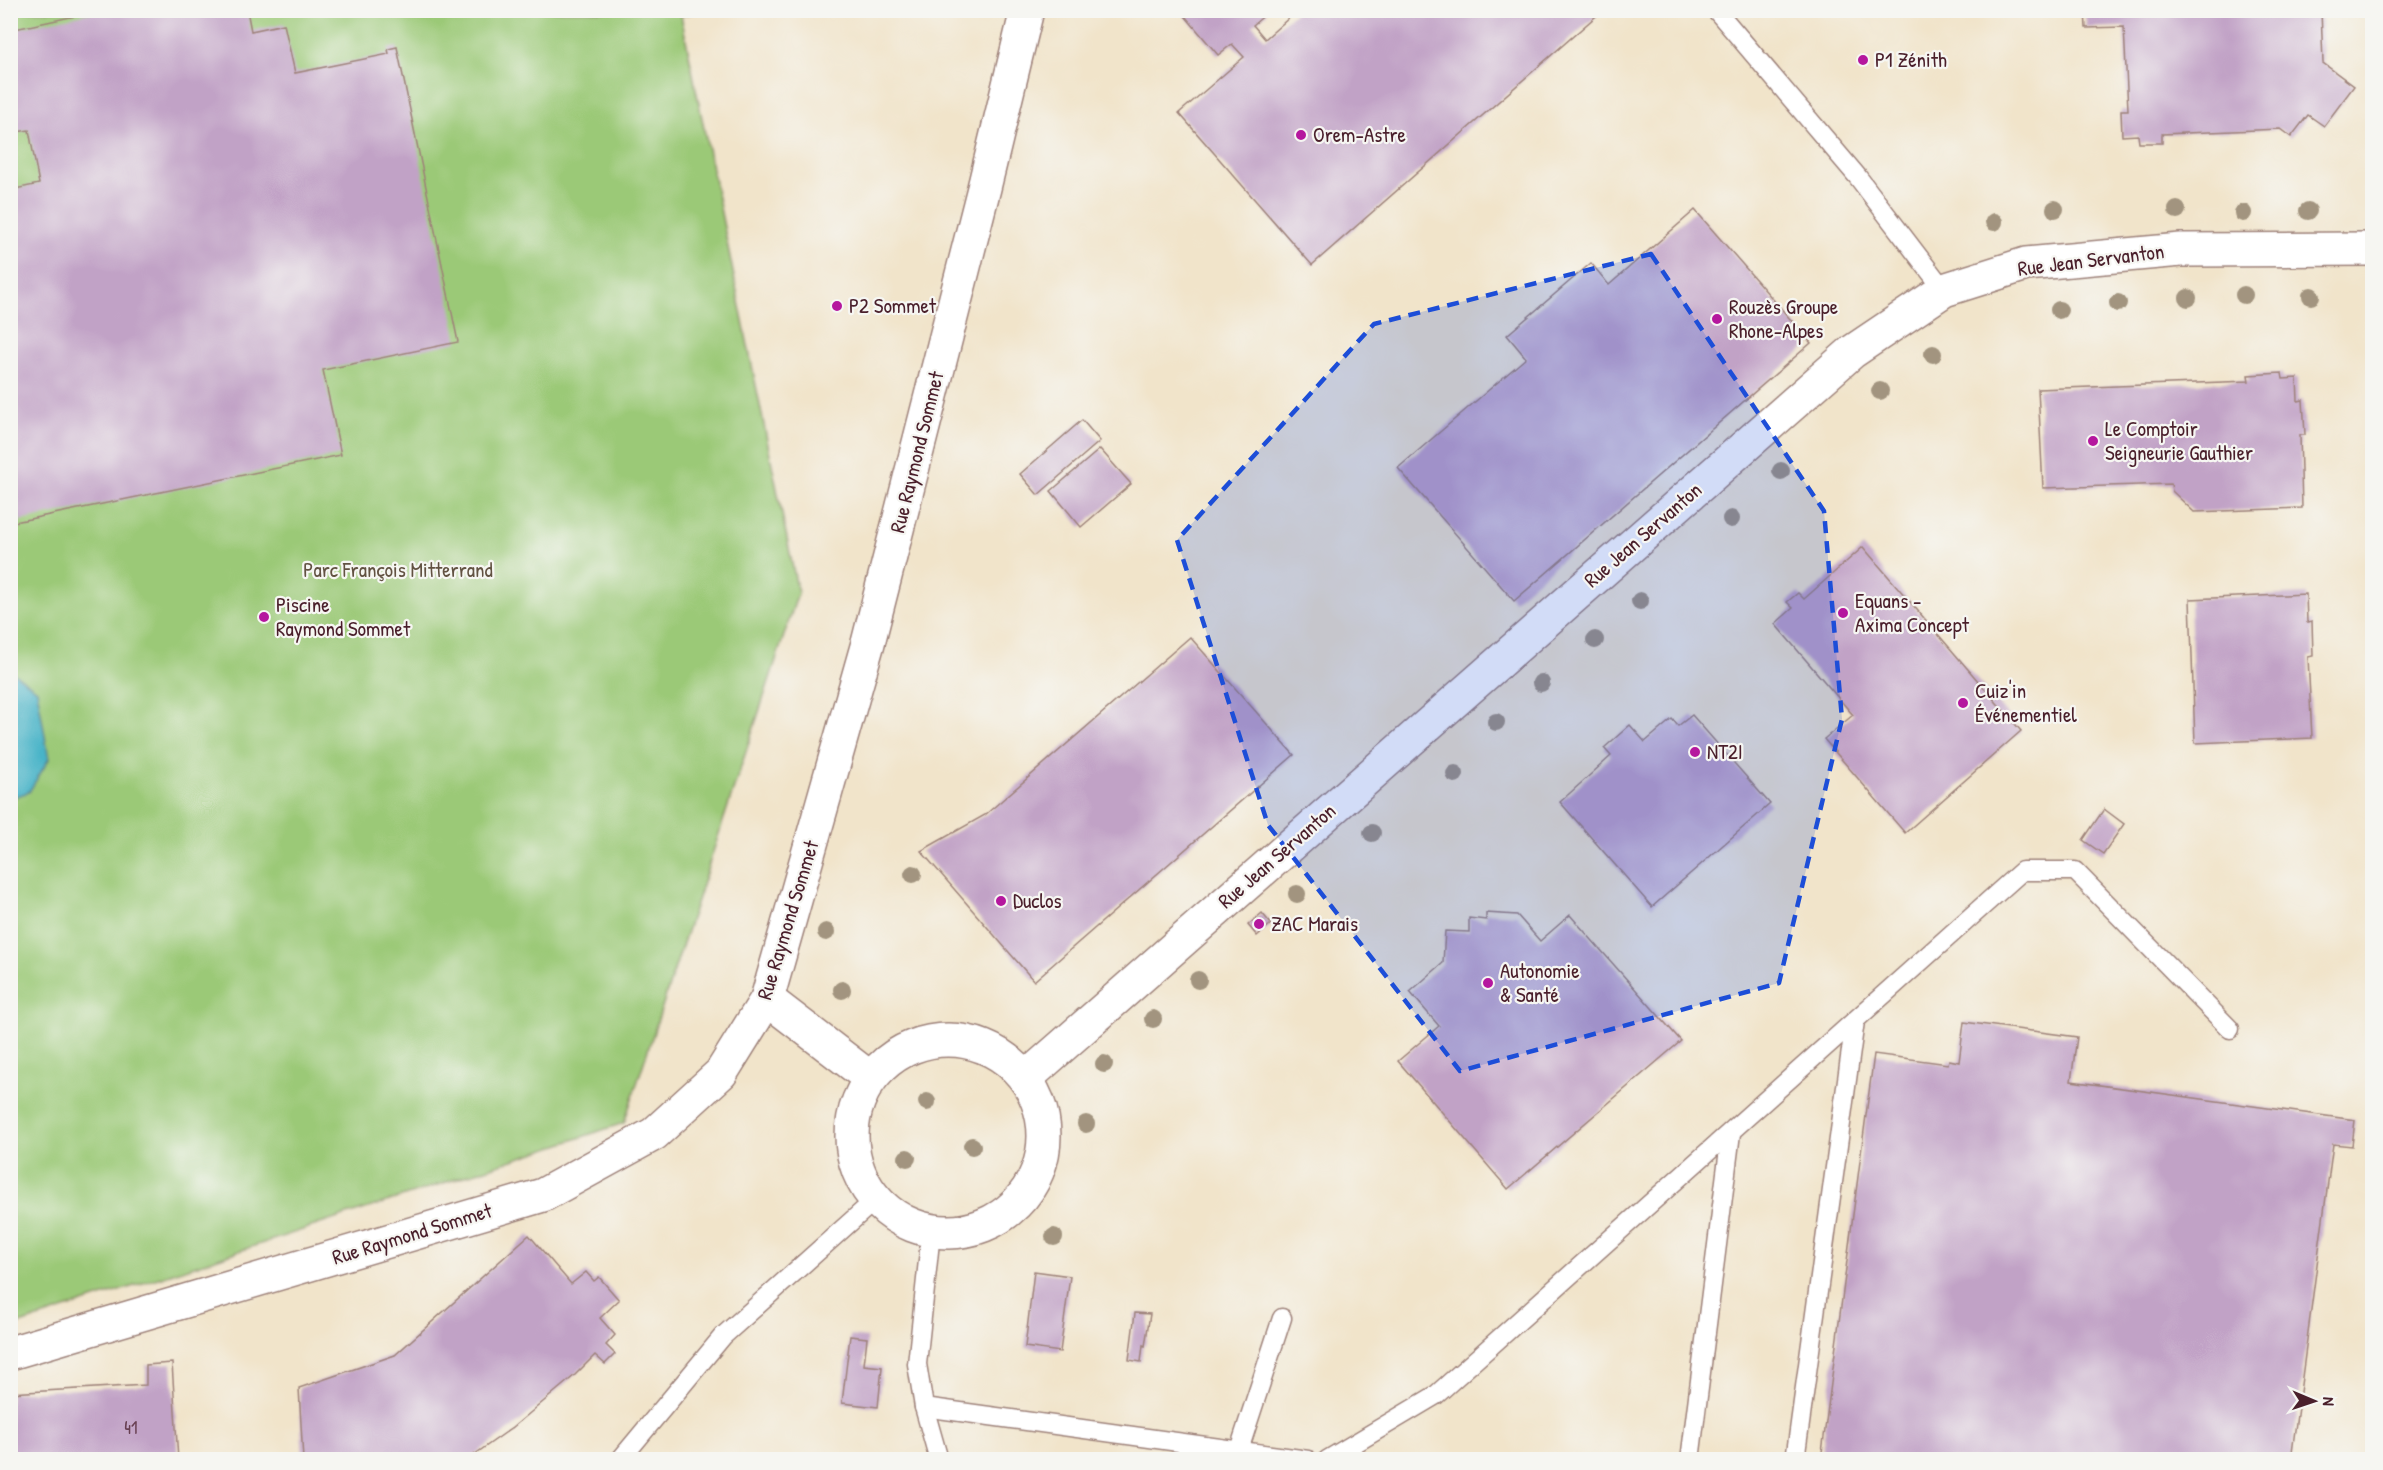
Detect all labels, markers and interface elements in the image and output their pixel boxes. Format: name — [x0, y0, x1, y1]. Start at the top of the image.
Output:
place label: P1 Zénith — [1875, 45, 1947, 74]
marker: P1 Zénith — [1856, 53, 1870, 67]
place label: Orem-Astre — [1313, 120, 1406, 149]
marker: Orem-Astre — [1294, 128, 1308, 142]
street label: Rue Jean Servanton — [2016, 236, 2166, 283]
place label: P2 Sommet — [849, 291, 937, 320]
place label: Rouzès Groupe Rhone-Alpes — [1729, 292, 1838, 345]
marker: P2 Sommet — [830, 299, 844, 313]
marker: Rouzès Groupe Rhone-Alpes — [1710, 312, 1724, 326]
street label: Rue Raymond Sommet — [882, 367, 951, 536]
place label: Le Comptoir Seigneurie Gauthier — [2105, 414, 2253, 467]
marker: Le Comptoir Seigneurie Gauthier — [2086, 434, 2100, 448]
street label: Rue Jean Servanton — [1578, 475, 1708, 594]
park label: Parc François Mitterrand — [303, 555, 493, 584]
place label: Equans - Axima Concept — [1855, 586, 1970, 639]
place label: Piscine Raymond Sommet — [276, 590, 411, 643]
marker: Equans - Axima Concept — [1836, 606, 1850, 620]
marker: Piscine Raymond Sommet — [257, 610, 271, 624]
place label: Cuiz'in Événementiel — [1975, 676, 2077, 729]
marker: Cuiz'in Événementiel — [1956, 696, 1970, 710]
place label: NT2I — [1707, 737, 1743, 766]
marker: NT2I — [1688, 745, 1702, 759]
street label: Rue Jean Servanton — [1212, 796, 1342, 915]
street label: Rue Raymond Sommet — [749, 836, 826, 1003]
place label: Duclos — [1013, 886, 1062, 915]
marker: Duclos — [994, 894, 1008, 908]
place label: ZAC Marais — [1271, 909, 1358, 938]
marker: ZAC Marais — [1252, 917, 1266, 931]
place label: Autonomie & Santé — [1500, 956, 1580, 1009]
marker: Autonomie & Santé — [1481, 976, 1495, 990]
street label: Rue Raymond Sommet — [329, 1195, 496, 1272]
north arrow — [2284, 1371, 2344, 1431]
text: N — [2318, 1397, 2340, 1407]
house number: 41 — [124, 1415, 138, 1440]

